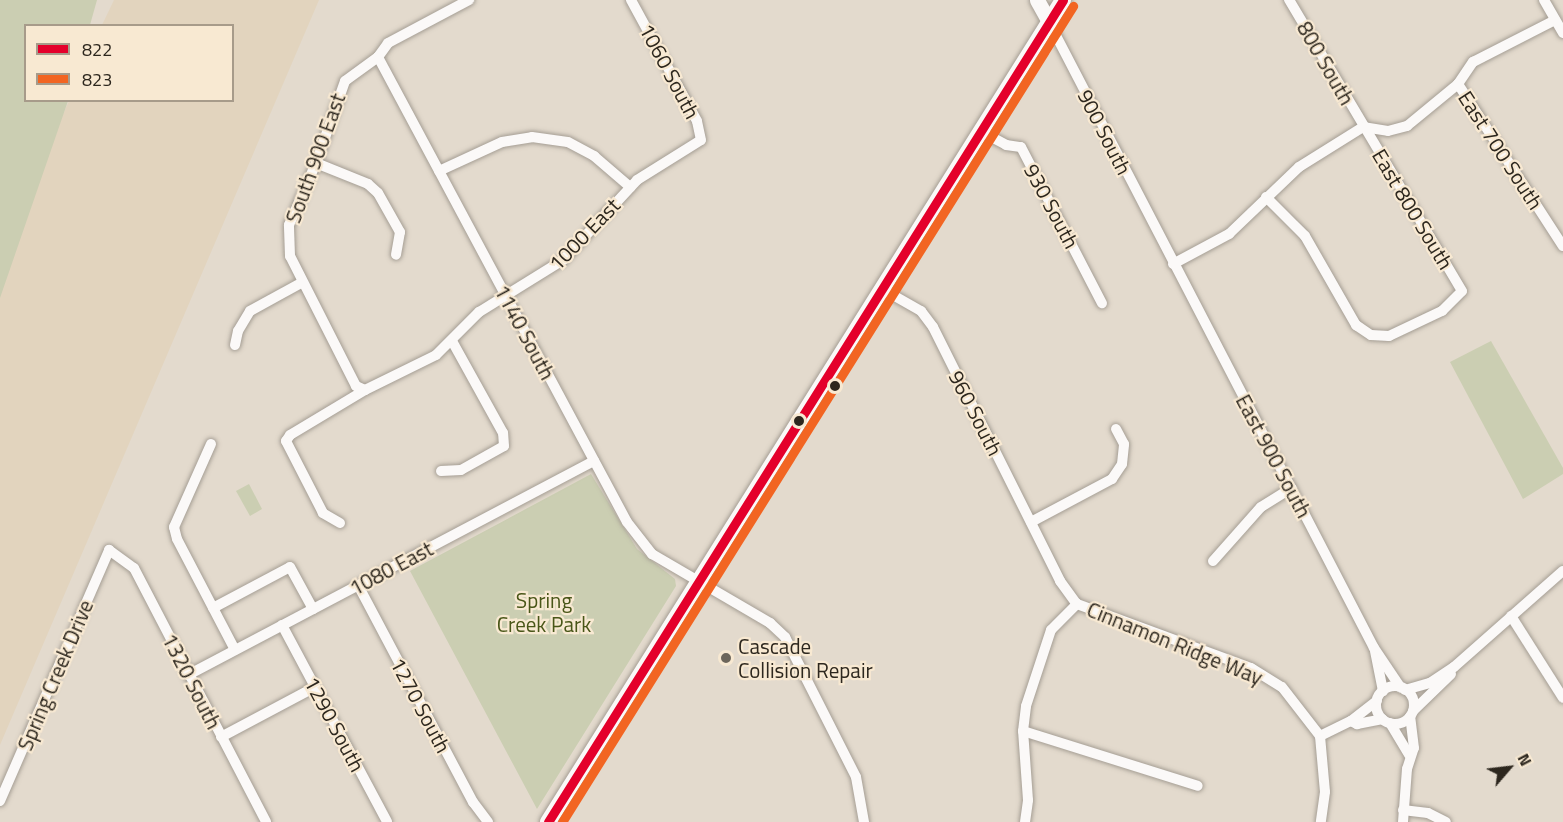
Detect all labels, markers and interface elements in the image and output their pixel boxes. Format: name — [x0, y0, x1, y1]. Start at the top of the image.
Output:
street label: 800 South — [1292, 17, 1360, 109]
street label: 1060 South — [634, 19, 706, 123]
legend — [24, 24, 234, 102]
text: 822 — [82, 36, 112, 63]
text: 823 — [82, 66, 112, 93]
street label: 900 South — [1073, 85, 1137, 179]
street label: East 700 South — [1453, 86, 1549, 214]
street label: South 900 East — [280, 90, 350, 226]
street label: East 800 South — [1367, 144, 1459, 274]
street label: 930 South — [1019, 159, 1085, 253]
street label: 1000 East — [543, 193, 625, 275]
street label: 1140 South — [489, 280, 561, 384]
street label: 960 South — [944, 366, 1008, 460]
unlabelled marker — [829, 380, 841, 392]
street label: East 900 South — [1231, 390, 1317, 522]
unlabelled marker — [793, 415, 805, 427]
street label: 1080 East — [345, 536, 437, 600]
park label: Spring Creek Park — [497, 587, 591, 637]
street label: Spring Creek Drive — [12, 596, 98, 754]
street label: Cinnamon Ridge Way — [1084, 596, 1266, 690]
street label: 1320 South — [157, 629, 227, 733]
place label: Cascade Collision Repair — [738, 633, 873, 683]
marker: Cascade Collision Repair — [719, 651, 733, 665]
street label: 1270 South — [385, 653, 457, 757]
street label: 1290 South — [299, 672, 371, 776]
north arrow — [1479, 738, 1539, 798]
text: N — [1512, 749, 1538, 770]

